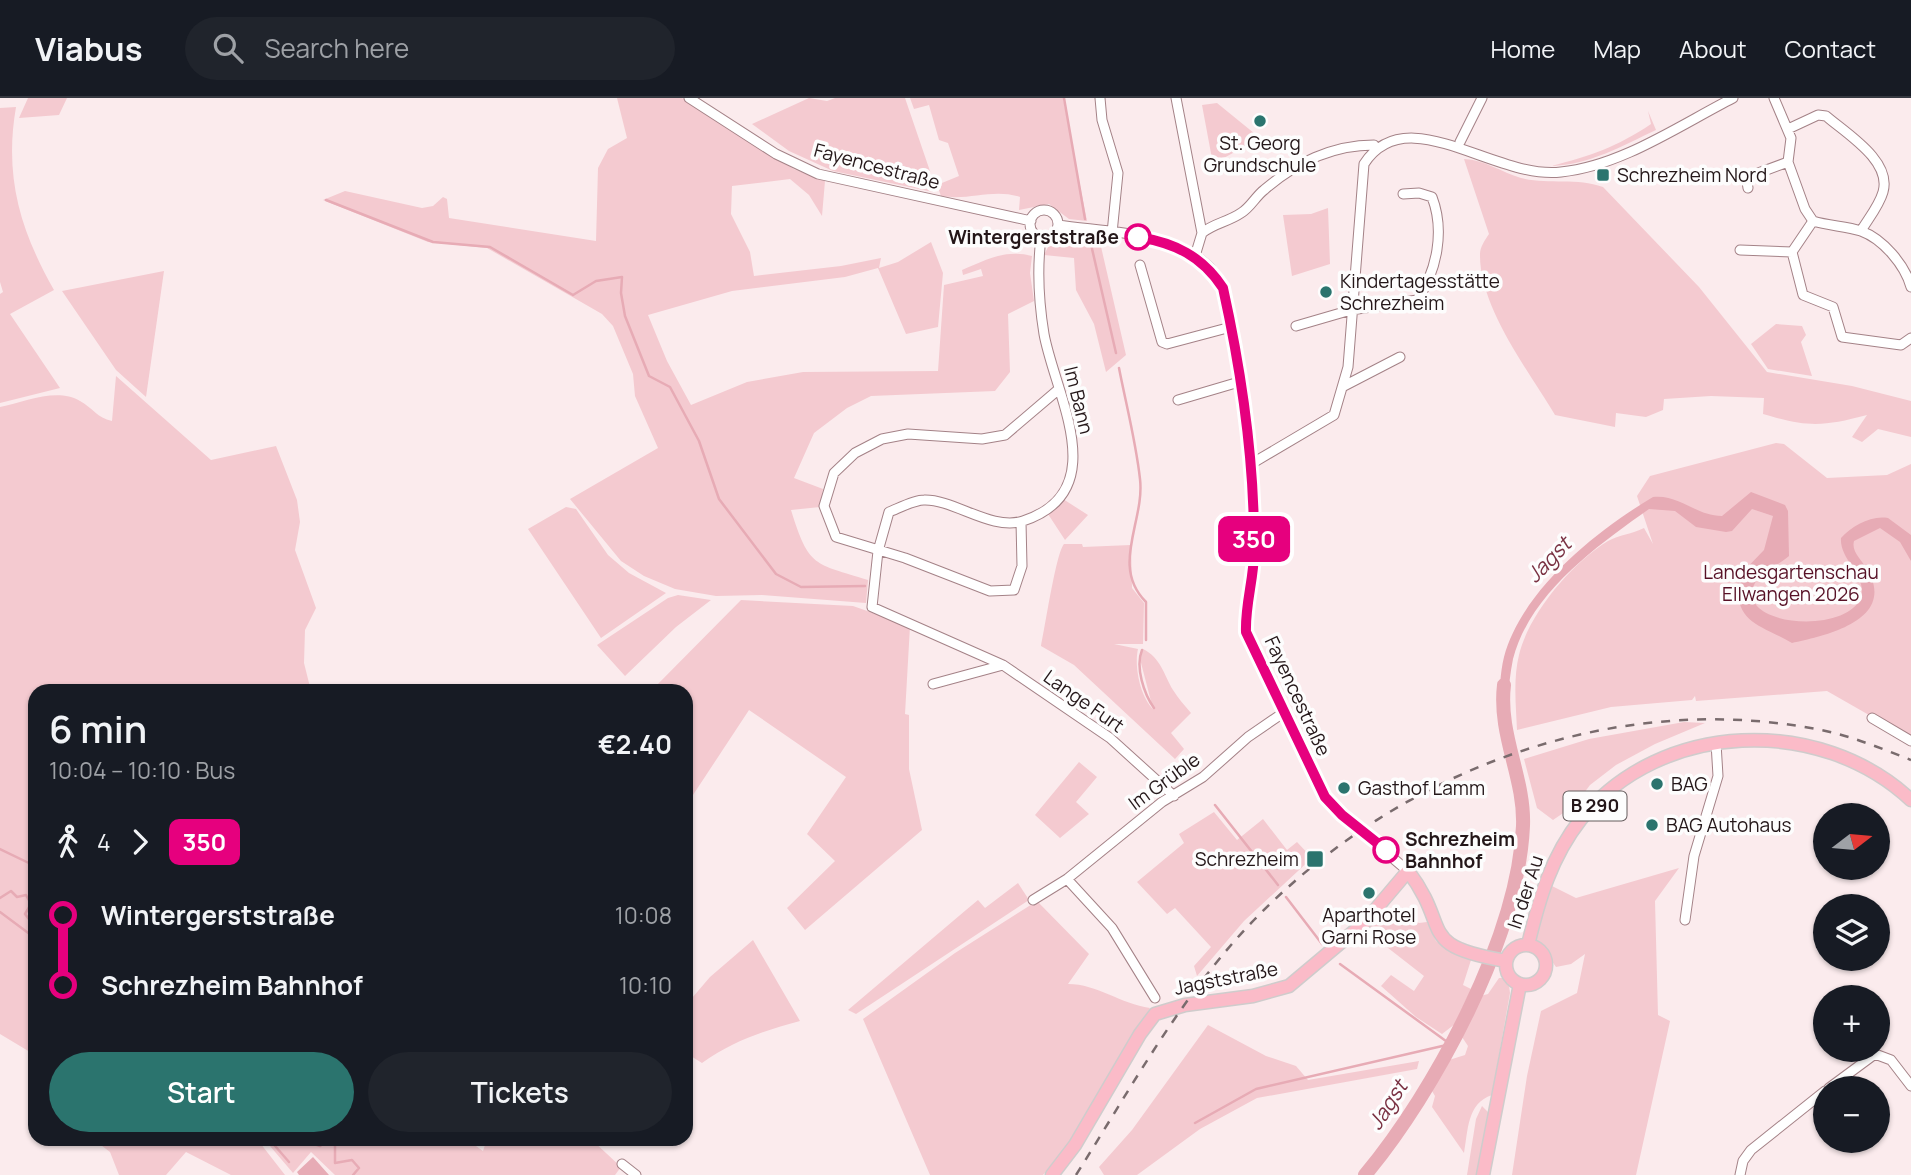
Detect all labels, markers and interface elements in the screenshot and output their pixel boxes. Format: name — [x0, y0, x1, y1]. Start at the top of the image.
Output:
search box — [185, 17, 675, 80]
text: Viabus — [35, 26, 143, 71]
icon: search — [209, 29, 247, 67]
text: Search here — [265, 30, 409, 66]
text: Home — [1490, 32, 1555, 65]
text: Map — [1593, 32, 1641, 65]
text: About — [1679, 32, 1747, 65]
text: Contact — [1785, 32, 1876, 65]
marker: St. Georg Grundschule — [1252, 113, 1268, 129]
place label: St. Georg Grundschule — [1204, 130, 1316, 178]
street label: Fayencestraße — [811, 137, 943, 195]
place label: Schrezheim Nord — [1617, 162, 1767, 188]
marker: Schrezheim Nord — [1595, 167, 1611, 183]
place label: Wintergerststraße — [948, 224, 1119, 250]
marker: Wintergerststraße — [1125, 224, 1151, 250]
place label: Kindertagesstätte Schrezheim — [1340, 268, 1500, 316]
marker: Kindertagesstätte Schrezheim — [1318, 284, 1334, 300]
street label: Im Bann — [1058, 363, 1100, 437]
line badge: 350 — [1214, 516, 1294, 562]
text: 350 — [1232, 522, 1276, 555]
water label: Jagst — [1520, 529, 1579, 588]
park label: Landesgartenschau Ellwangen 2026 — [1703, 559, 1879, 607]
street label: Fayencestraße — [1259, 632, 1337, 760]
street label: Lange Furt — [1038, 664, 1130, 738]
text: 6 min — [49, 702, 147, 754]
text: €2.40 — [598, 726, 672, 762]
street label: Im Grüble — [1123, 746, 1205, 816]
text: 10:04 – 10:10 · Bus — [49, 754, 235, 786]
place label: BAG — [1671, 771, 1708, 797]
place label: Gasthof Lamm — [1358, 775, 1485, 801]
marker: BAG — [1649, 776, 1665, 792]
marker: Gasthof Lamm — [1336, 780, 1352, 796]
road number: B 290 — [1564, 792, 1626, 820]
north arrow — [1813, 803, 1890, 880]
map controls — [1813, 803, 1890, 1153]
place label: BAG Autohaus — [1666, 812, 1791, 838]
marker: BAG Autohaus — [1644, 817, 1660, 833]
icon: walk — [49, 823, 87, 861]
icon: forward — [121, 823, 159, 861]
text: 350 — [183, 825, 226, 858]
text: 4 — [97, 826, 111, 858]
place label: Schrezheim Bahnhof — [1405, 826, 1515, 874]
marker: Schrezheim Bahnhof — [1373, 837, 1399, 863]
place label: Schrezheim — [1195, 846, 1299, 872]
marker: Schrezheim — [1305, 849, 1325, 869]
street label: In der Au — [1501, 852, 1549, 932]
marker: Aparthotel Garni Rose — [1361, 885, 1377, 901]
button: layers — [1813, 894, 1890, 971]
text: Wintergerststraße — [101, 897, 335, 933]
text: 10:08 — [615, 899, 672, 931]
place label: Aparthotel Garni Rose — [1322, 902, 1416, 950]
street label: Jagststraße — [1172, 955, 1280, 1001]
text: Schrezheim Bahnhof — [101, 967, 363, 1003]
text: 10:10 — [619, 969, 672, 1001]
button: + — [1813, 985, 1890, 1062]
button: Start — [49, 1052, 354, 1132]
button: Tickets — [368, 1052, 672, 1132]
water label: Jagst — [1361, 1072, 1415, 1134]
button: − — [1813, 1076, 1890, 1153]

